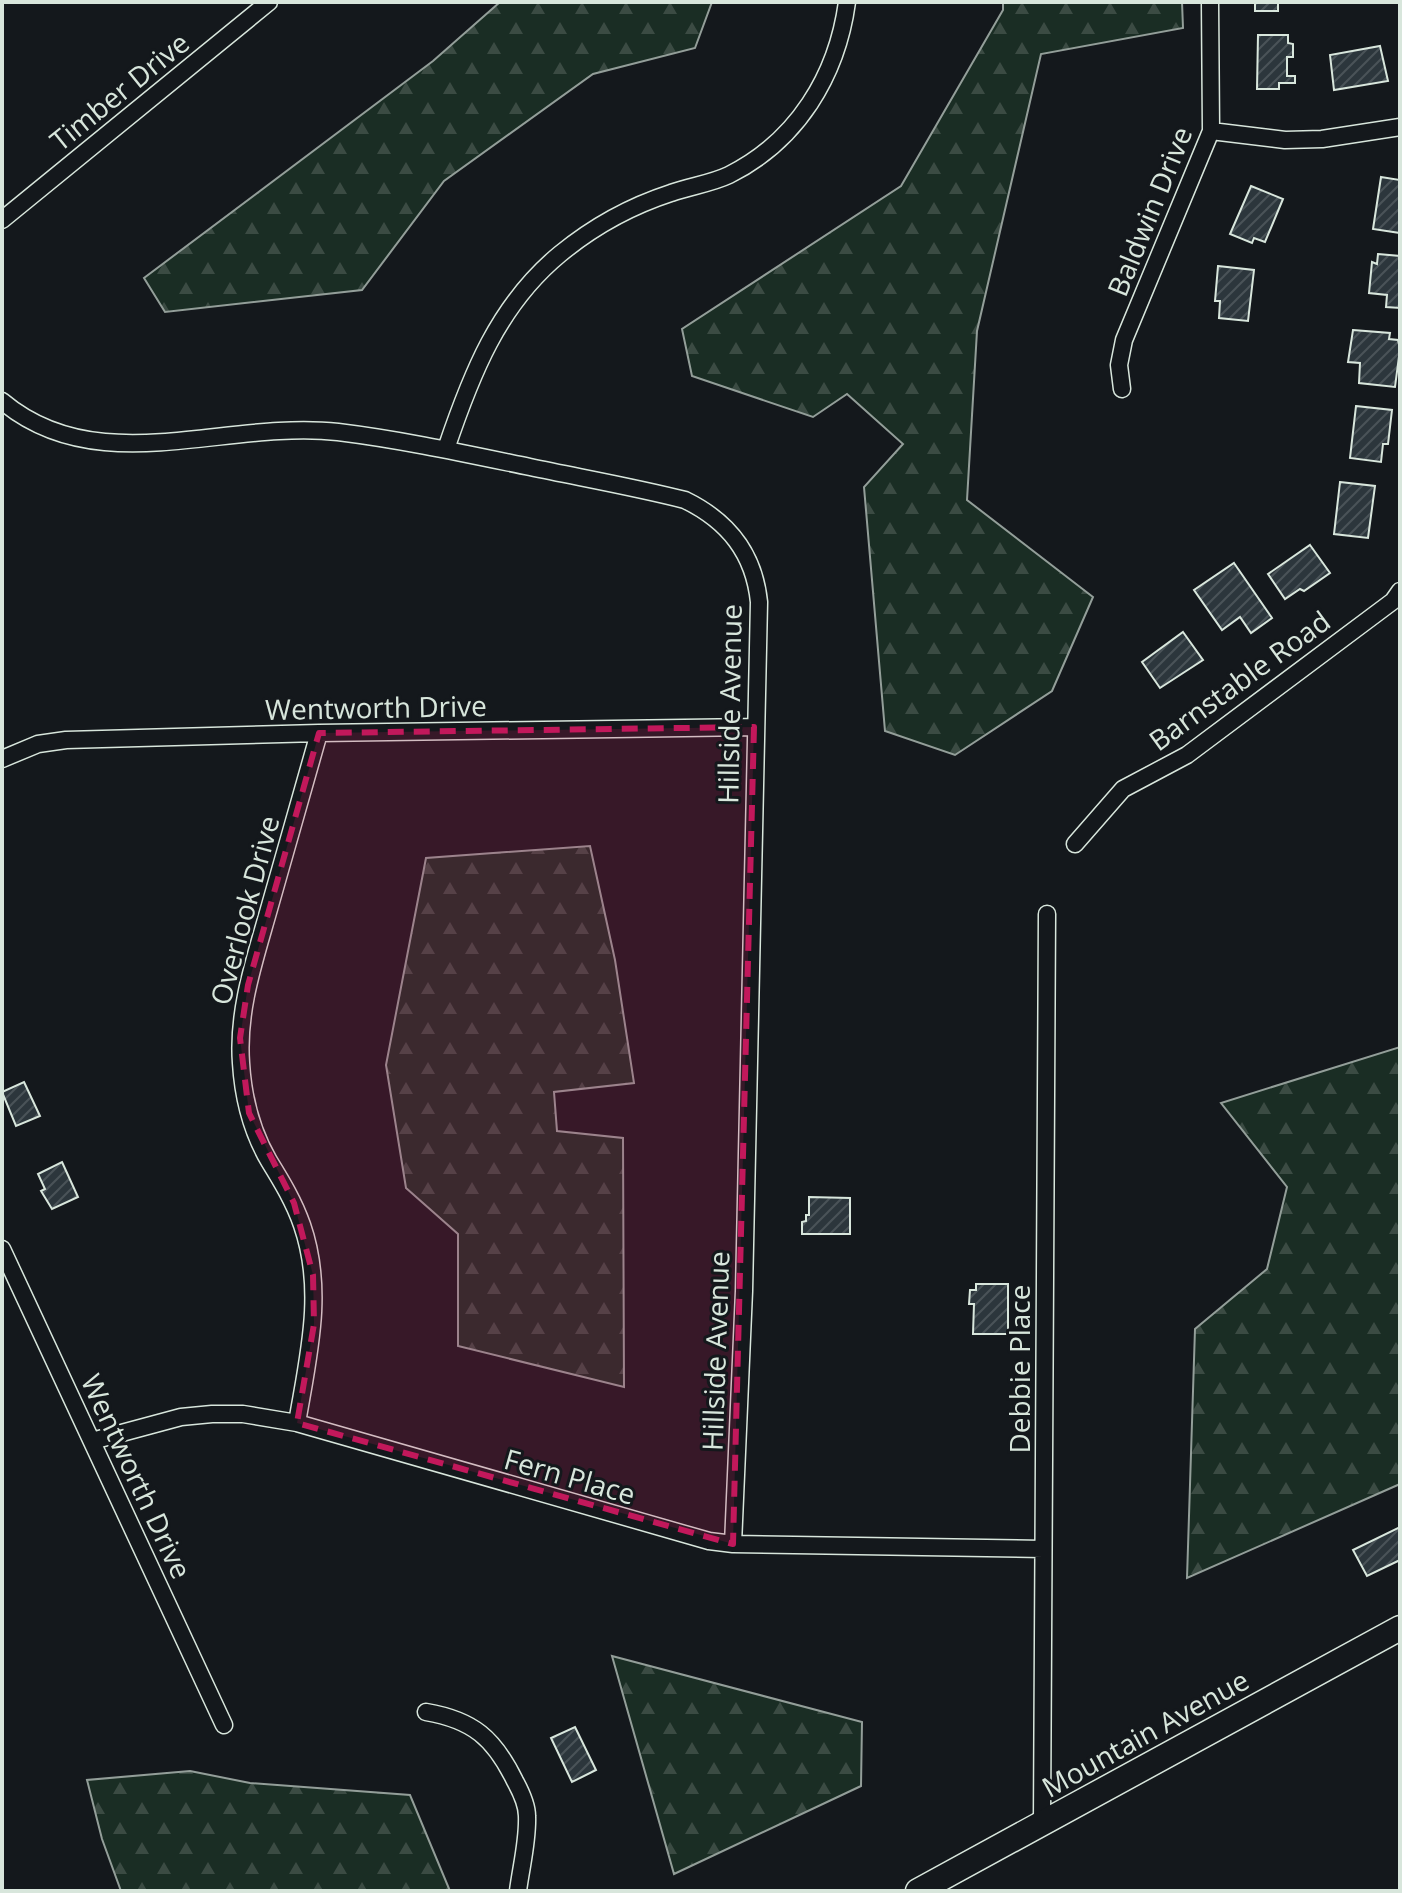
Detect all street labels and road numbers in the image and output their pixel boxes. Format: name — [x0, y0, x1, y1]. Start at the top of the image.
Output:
street label: Timber Drive — [42, 23, 196, 159]
street label: Baldwin Drive — [1098, 121, 1200, 301]
street label: Barnstable Road — [1141, 601, 1337, 759]
street label: Hillside Avenue — [708, 604, 750, 804]
street label: Wentworth Drive — [265, 686, 487, 728]
street label: Overlook Drive — [201, 811, 287, 1009]
street label: Hillside Avenue — [693, 1250, 737, 1452]
street label: Debbie Place — [1000, 1285, 1038, 1453]
street label: Wentworth Drive — [73, 1368, 201, 1584]
street label: Fern Place — [500, 1439, 640, 1513]
street label: Mountain Avenue — [1035, 1660, 1255, 1806]

